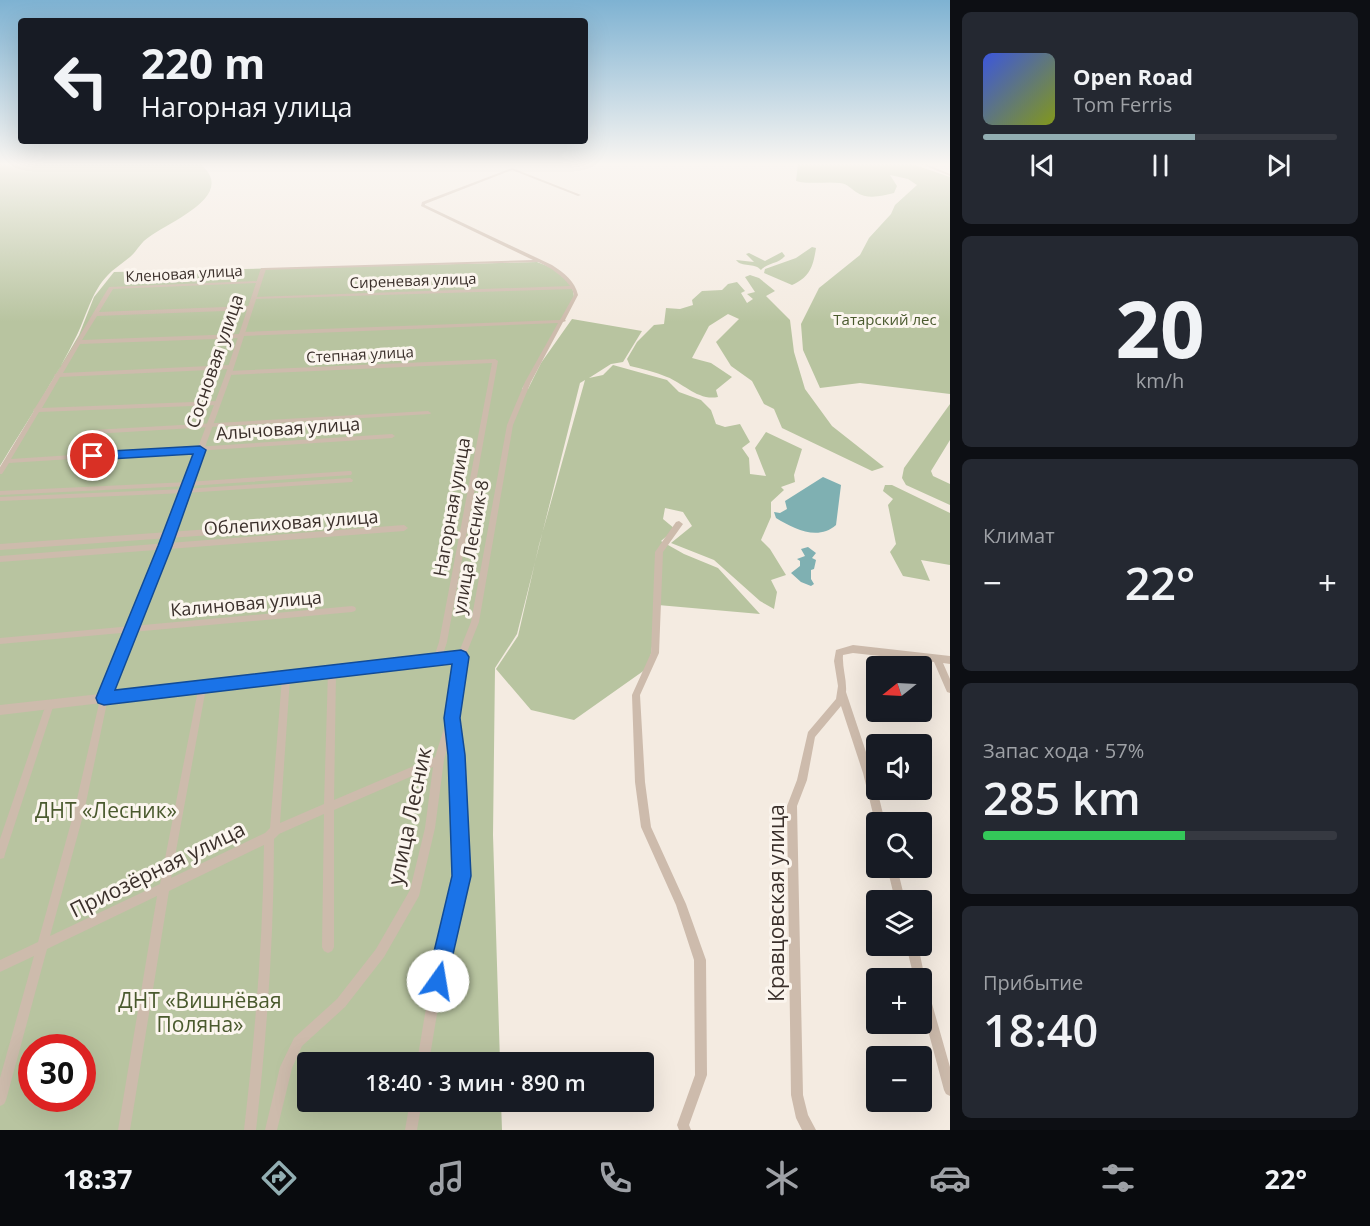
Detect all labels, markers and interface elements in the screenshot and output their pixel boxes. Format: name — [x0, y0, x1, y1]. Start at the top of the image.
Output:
text: 220 m — [141, 34, 265, 91]
icon: left — [42, 42, 120, 120]
text: Open Road — [1073, 61, 1193, 91]
text: Нагорная улица — [141, 88, 352, 125]
text: Tom Ferris — [1073, 91, 1172, 118]
icon: previous — [1026, 149, 1059, 182]
icon: pause — [1144, 149, 1177, 182]
icon: next — [1262, 149, 1295, 182]
street label: Кленовая улица — [125, 260, 243, 286]
street label: Сиреневая улица — [349, 268, 477, 292]
text: 20 — [1115, 275, 1205, 381]
street label: Сосновая улица — [180, 291, 248, 431]
park label: Татарский лес — [833, 309, 937, 329]
street label: Степная улица — [306, 341, 414, 367]
text: km/h — [1136, 367, 1184, 394]
street label: Алычовая улица — [215, 411, 361, 445]
pin — [67, 430, 118, 481]
street label: Нагорная улица — [427, 436, 475, 578]
icon: arrive — [76, 439, 109, 472]
street label: улица Лесник-8 — [446, 478, 494, 616]
street label: Облепиховая улица — [203, 504, 379, 540]
text: Климат — [983, 522, 1055, 549]
text: 22° — [1125, 552, 1195, 613]
text: − — [983, 560, 1002, 605]
text: + — [1318, 560, 1337, 605]
street label: Калиновая улица — [169, 584, 323, 622]
north arrow — [866, 656, 932, 722]
map controls — [866, 656, 932, 1112]
button: sound — [866, 734, 932, 800]
text: Запас хода · 57% — [983, 737, 1144, 764]
street label: улица Лесник — [381, 744, 437, 888]
text: 285 km — [983, 767, 1141, 828]
park label: ДНТ «Лесник» — [35, 796, 177, 824]
street label: Кравцовская улица — [762, 804, 790, 1002]
button: search — [866, 812, 932, 878]
street label: Приозёрная улица — [65, 814, 249, 924]
button: layers — [866, 890, 932, 956]
position arrow — [406, 949, 470, 1013]
button: + — [866, 968, 932, 1034]
text: Прибытие — [983, 969, 1083, 996]
park label: ДНТ «Вишнёвая Поляна» — [118, 986, 282, 1038]
text: 18:40 — [983, 999, 1098, 1060]
speed limit sign: 30 — [18, 1034, 96, 1112]
button: − — [866, 1046, 932, 1112]
text: 18:40 · 3 мин · 890 m — [365, 1067, 586, 1097]
icon: directions — [258, 1157, 300, 1199]
icon: music — [426, 1157, 468, 1199]
icon: phone — [594, 1157, 636, 1199]
icon: climate — [761, 1157, 803, 1199]
icon: car — [929, 1157, 971, 1199]
icon: filters — [1097, 1157, 1139, 1199]
text: 18:37 — [63, 1160, 132, 1197]
text: 22° — [1265, 1160, 1307, 1197]

